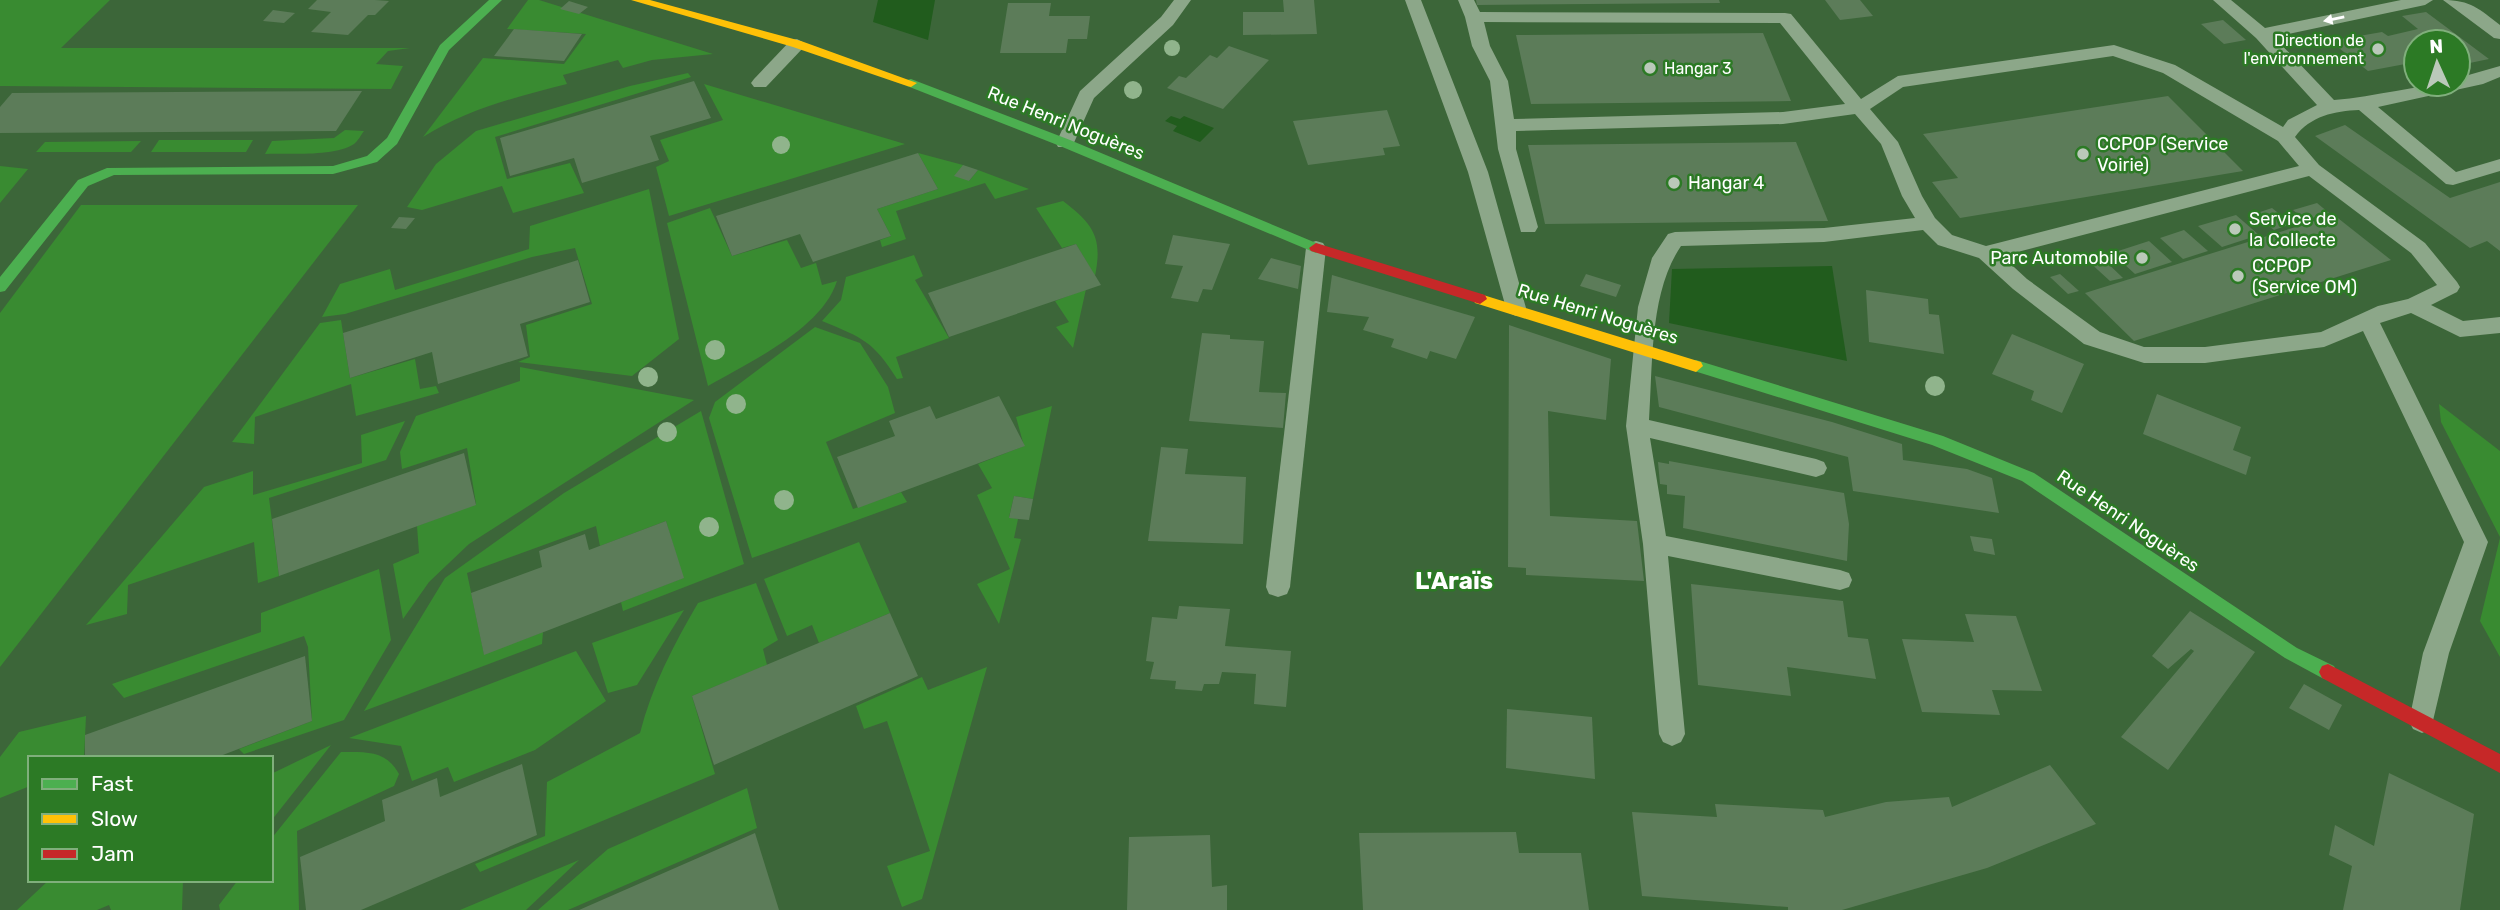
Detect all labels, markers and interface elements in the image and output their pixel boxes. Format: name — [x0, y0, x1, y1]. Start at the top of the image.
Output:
one-way arrow — [2323, 13, 2345, 24]
north arrow — [2402, 28, 2472, 98]
place label: Direction de l'environnement — [2243, 31, 2364, 68]
text: N — [2429, 35, 2444, 58]
marker: Direction de l'environnement — [2370, 41, 2386, 57]
place label: Hangar 3 — [1664, 59, 1732, 78]
marker: Hangar 3 — [1642, 60, 1658, 76]
street label: Rue Henri Noguères — [984, 82, 1148, 164]
place label: CCPOP (Service Voirie) — [2097, 133, 2228, 176]
marker: CCPOP (Service Voirie) — [2075, 146, 2091, 162]
place label: Hangar 4 — [1688, 172, 1764, 194]
marker: Hangar 4 — [1666, 175, 1682, 191]
place label: Service de la Collecte — [2249, 208, 2337, 251]
marker: Service de la Collecte — [2227, 221, 2243, 237]
place label: Parc Automobile — [1990, 247, 2128, 269]
marker: Parc Automobile — [2134, 250, 2150, 266]
place label: CCPOP (Service OM) — [2252, 255, 2357, 298]
marker: CCPOP (Service OM) — [2230, 268, 2246, 284]
street label: Rue Henri Noguères — [1515, 279, 1681, 349]
street label: Rue Henri Noguères — [2053, 465, 2203, 577]
district label: L'Araïs — [1415, 567, 1493, 595]
legend — [28, 756, 273, 882]
text: Fast — [91, 771, 133, 796]
text: Slow — [91, 806, 138, 831]
text: Jam — [91, 841, 135, 866]

